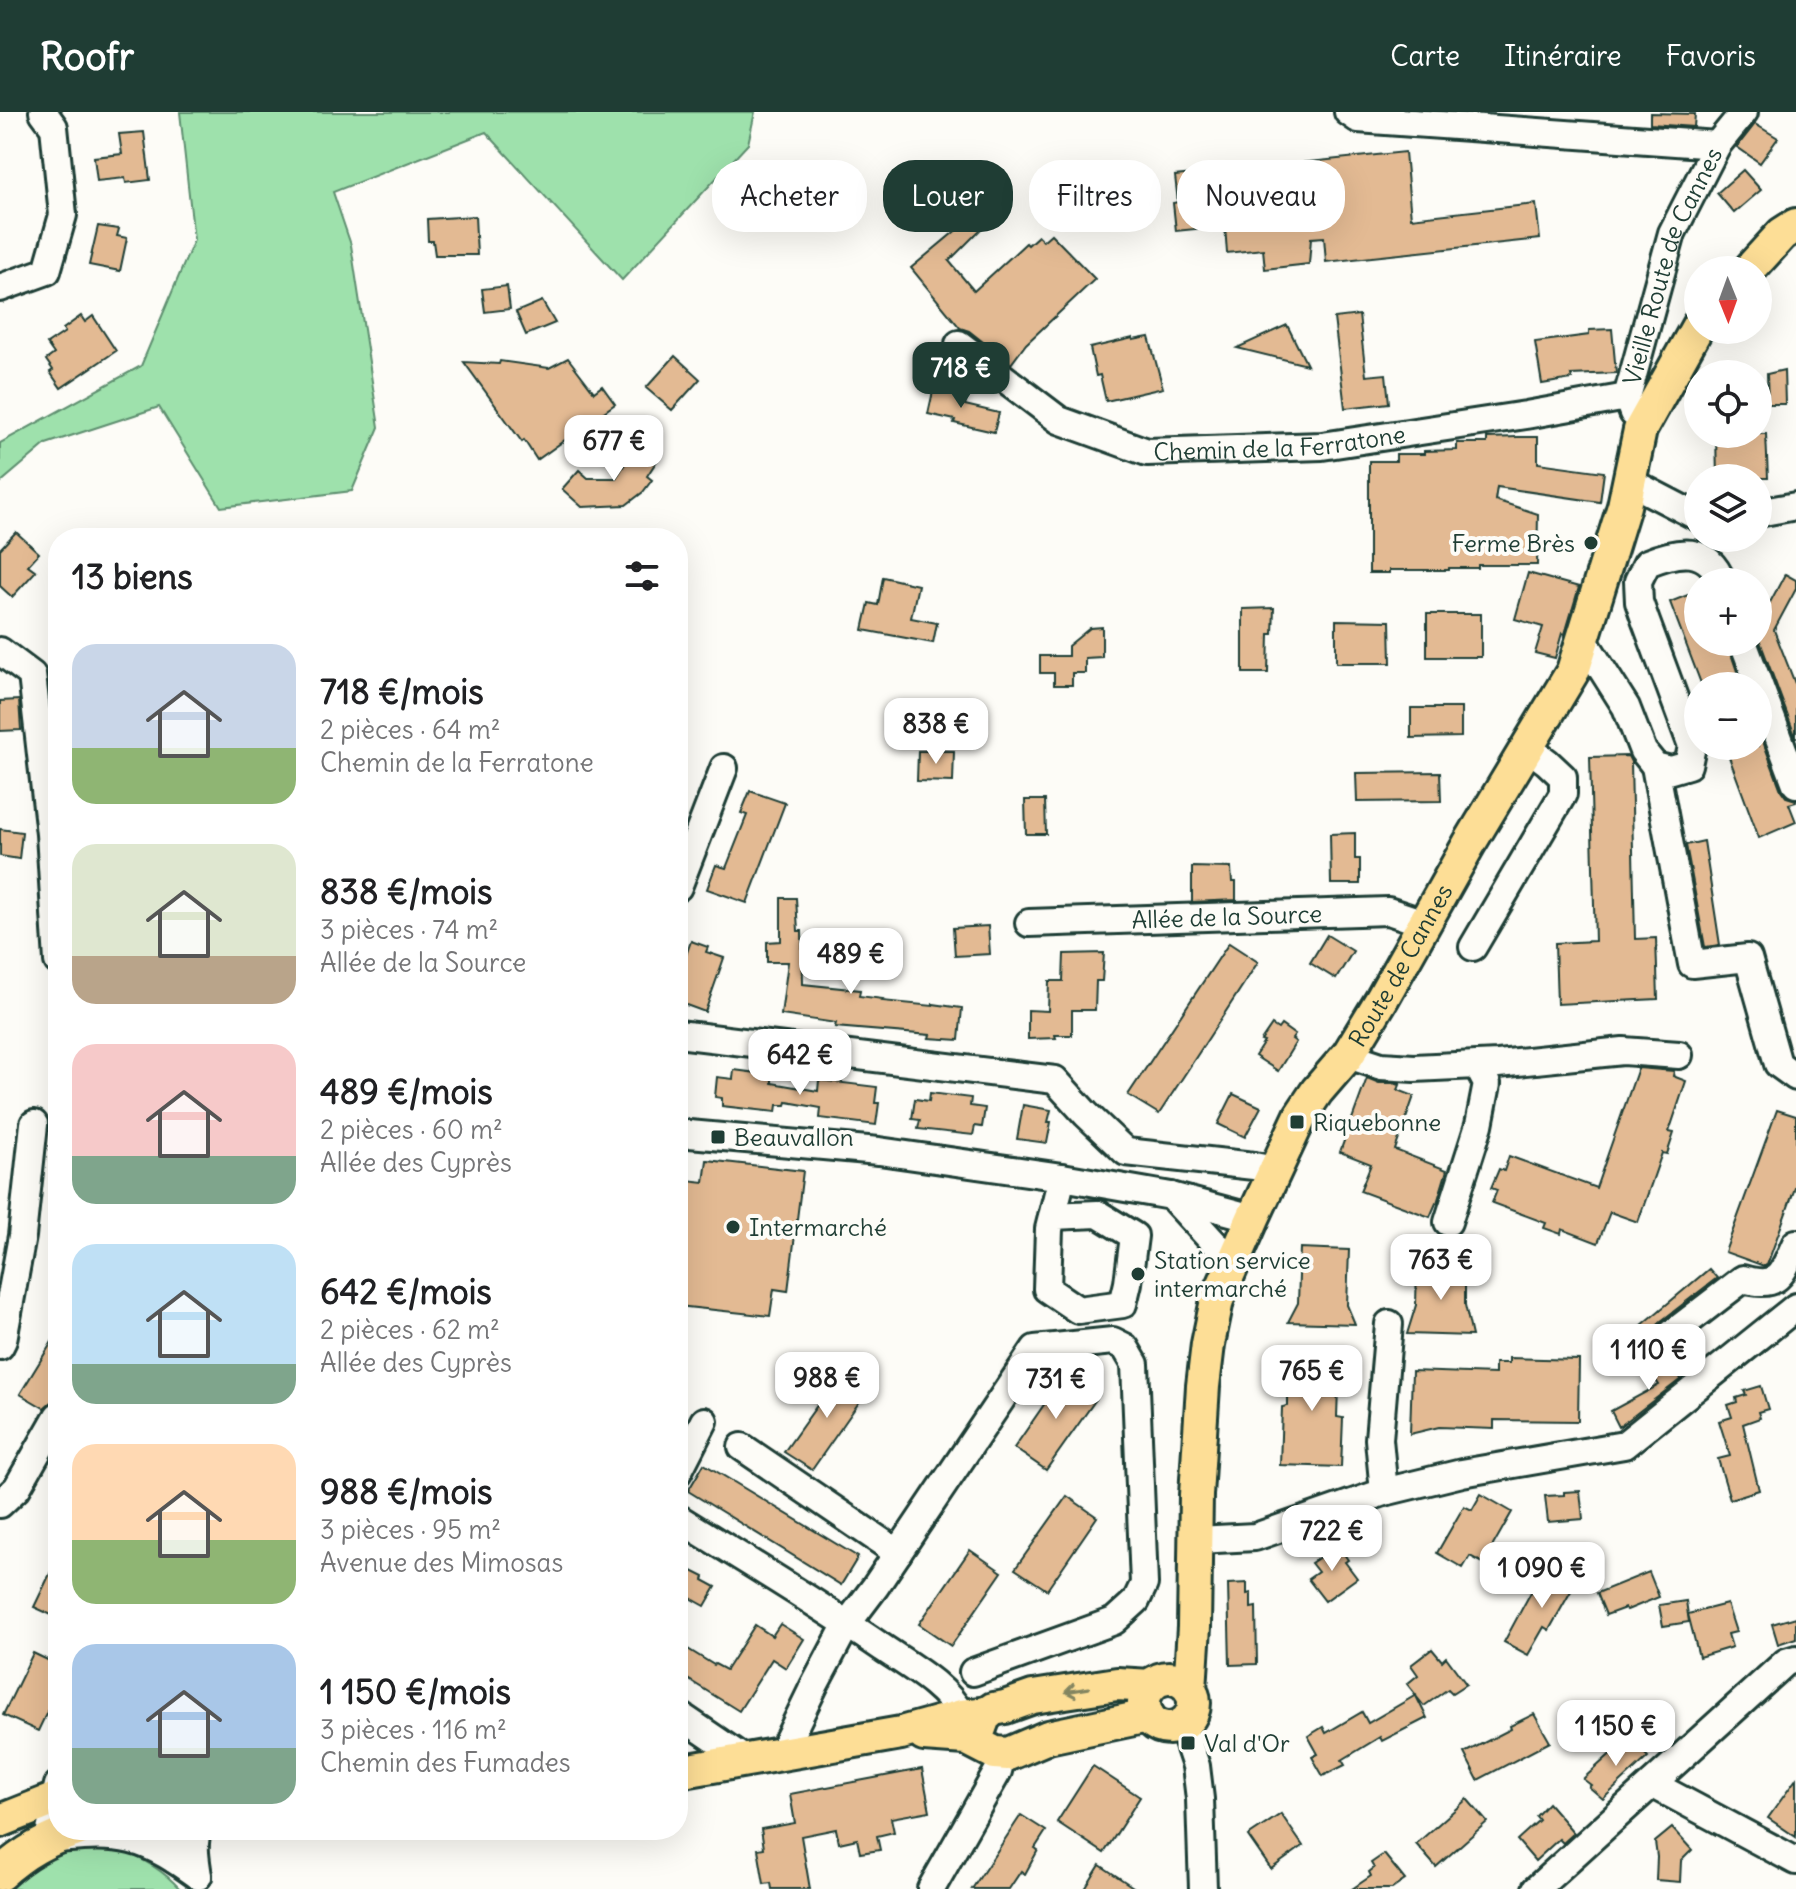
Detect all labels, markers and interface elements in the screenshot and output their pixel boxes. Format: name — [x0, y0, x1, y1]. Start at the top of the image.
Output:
text: Roofr — [40, 33, 134, 80]
text: Carte — [1390, 38, 1460, 74]
text: Itinéraire — [1504, 38, 1622, 74]
text: Favoris — [1666, 38, 1756, 74]
street label: Vieille Route de Cannes — [1616, 142, 1728, 388]
chip: Acheter — [712, 160, 867, 232]
chip: Louer — [883, 160, 1013, 232]
chip: Filtres — [1029, 160, 1161, 232]
chip: Nouveau — [1177, 160, 1345, 232]
north arrow — [1684, 256, 1772, 344]
map controls — [1684, 256, 1772, 760]
pin: 718 € — [905, 342, 1017, 410]
text: 718 € — [931, 351, 991, 384]
button: locate — [1684, 360, 1772, 448]
pin: 677 € — [558, 415, 670, 483]
street label: Chemin de la Ferratone — [1153, 419, 1407, 467]
text: 677 € — [582, 424, 646, 457]
button: layers — [1684, 464, 1772, 552]
place label: Ferme Brès — [1452, 528, 1575, 558]
marker: Ferme Brès — [1582, 534, 1600, 552]
icon: filters — [620, 554, 664, 598]
text: 13 biens — [72, 555, 193, 598]
button: + — [1684, 568, 1772, 656]
text: 718 €/mois — [320, 670, 484, 713]
button: − — [1684, 672, 1772, 760]
icon: home — [136, 676, 232, 772]
pin: 838 € — [880, 698, 992, 766]
text: 838 € — [902, 707, 970, 740]
text: 2 pièces · 64 m² — [320, 713, 501, 746]
text: Chemin de la Ferratone — [320, 746, 594, 779]
text: 838 €/mois — [320, 870, 492, 913]
icon: home — [136, 876, 232, 972]
street label: Route de Cannes — [1342, 879, 1459, 1052]
street label: Allée de la Source — [1131, 898, 1323, 935]
text: 3 pièces · 74 m² — [320, 913, 498, 946]
pin: 489 € — [795, 928, 907, 996]
text: 489 € — [817, 937, 885, 970]
text: Allée de la Source — [320, 946, 526, 979]
pin: 642 € — [744, 1029, 856, 1097]
text: 642 € — [766, 1038, 834, 1071]
text: 489 €/mois — [320, 1070, 493, 1113]
icon: home — [136, 1076, 232, 1172]
place label: Riquebonne — [1313, 1107, 1441, 1137]
text: 2 pièces · 60 m² — [320, 1113, 503, 1146]
marker: Riquebonne — [1288, 1113, 1306, 1131]
place label: Beauvallon — [734, 1122, 854, 1152]
marker: Beauvallon — [709, 1128, 727, 1146]
text: Allée des Cyprès — [320, 1146, 512, 1179]
place label: Intermarché — [749, 1212, 887, 1242]
marker: Intermarché — [724, 1218, 742, 1236]
pin: 763 € — [1385, 1234, 1497, 1302]
text: 763 € — [1408, 1243, 1474, 1276]
place label: Station service intermarché — [1154, 1245, 1311, 1303]
marker: Station service intermarché — [1129, 1265, 1147, 1283]
text: 642 €/mois — [320, 1270, 492, 1313]
icon: home — [136, 1276, 232, 1372]
text: 2 pièces · 62 m² — [320, 1313, 500, 1346]
pin: 1 110 € — [1575, 1324, 1723, 1392]
text: 1 110 € — [1610, 1333, 1688, 1366]
pin: 765 € — [1256, 1345, 1368, 1413]
text: Allée des Cyprès — [320, 1346, 512, 1379]
pin: 988 € — [771, 1352, 883, 1420]
pin: 731 € — [1000, 1353, 1112, 1421]
text: 765 € — [1279, 1354, 1345, 1387]
text: 988 € — [793, 1361, 861, 1394]
text: 731 € — [1026, 1362, 1086, 1395]
text: 988 €/mois — [320, 1470, 493, 1513]
icon: home — [136, 1476, 232, 1572]
pin: 722 € — [1276, 1505, 1388, 1573]
text: 3 pièces · 95 m² — [320, 1513, 501, 1546]
text: 722 € — [1300, 1514, 1364, 1547]
pin: 1 090 € — [1468, 1542, 1616, 1610]
text: Avenue des Mimosas — [320, 1546, 563, 1579]
text: 1 090 € — [1498, 1551, 1586, 1584]
text: 1 150 €/mois — [320, 1670, 511, 1713]
icon: home — [136, 1676, 232, 1772]
one-way arrow — [1065, 1683, 1090, 1698]
pin: 1 150 € — [1542, 1700, 1690, 1768]
text: 1 150 € — [1575, 1709, 1657, 1742]
text: 3 pièces · 116 m² — [320, 1713, 507, 1746]
place label: Val d'Or — [1204, 1728, 1290, 1758]
marker: Val d'Or — [1179, 1734, 1197, 1752]
text: Chemin des Fumades — [320, 1746, 571, 1779]

